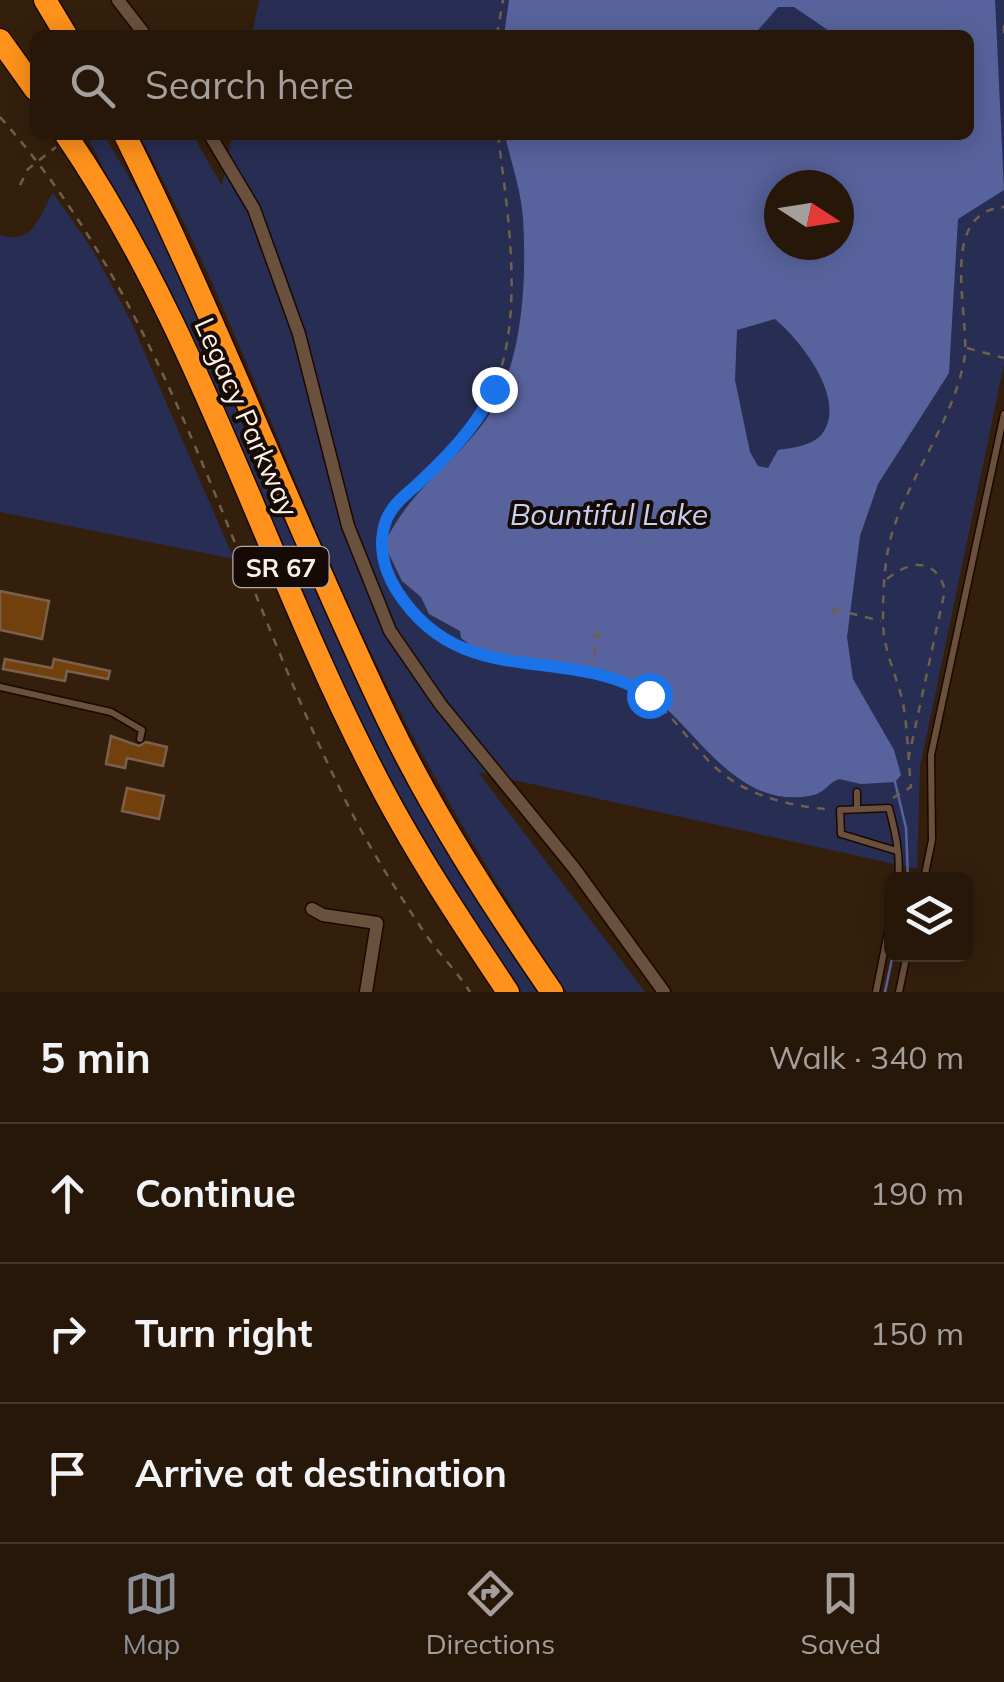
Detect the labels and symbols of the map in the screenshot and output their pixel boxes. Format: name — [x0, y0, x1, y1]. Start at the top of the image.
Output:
north arrow — [764, 170, 854, 260]
street label: Legacy Parkway — [187, 312, 307, 522]
route end — [472, 367, 518, 413]
water label: Bountiful Lake — [510, 495, 708, 533]
road number: SR 67 — [234, 547, 328, 587]
route start — [627, 673, 673, 719]

